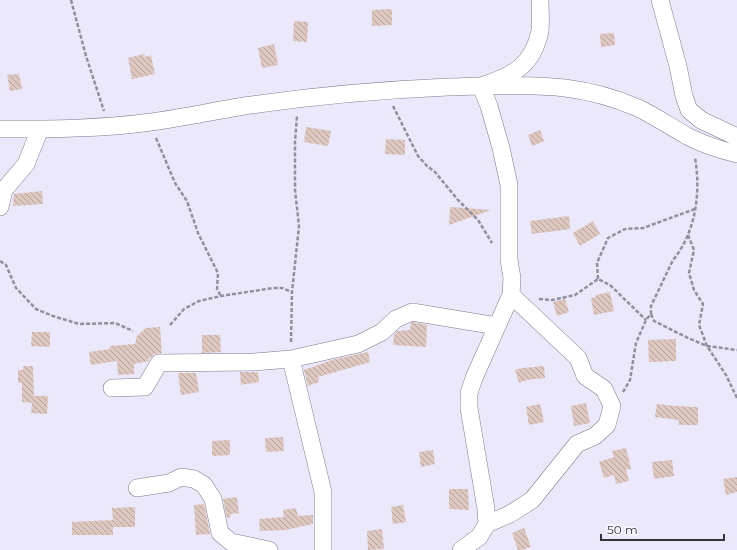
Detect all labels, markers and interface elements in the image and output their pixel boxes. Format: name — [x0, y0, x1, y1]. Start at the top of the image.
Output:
scale bar — [601, 516, 724, 542]
text: 50 m — [607, 522, 638, 537]

